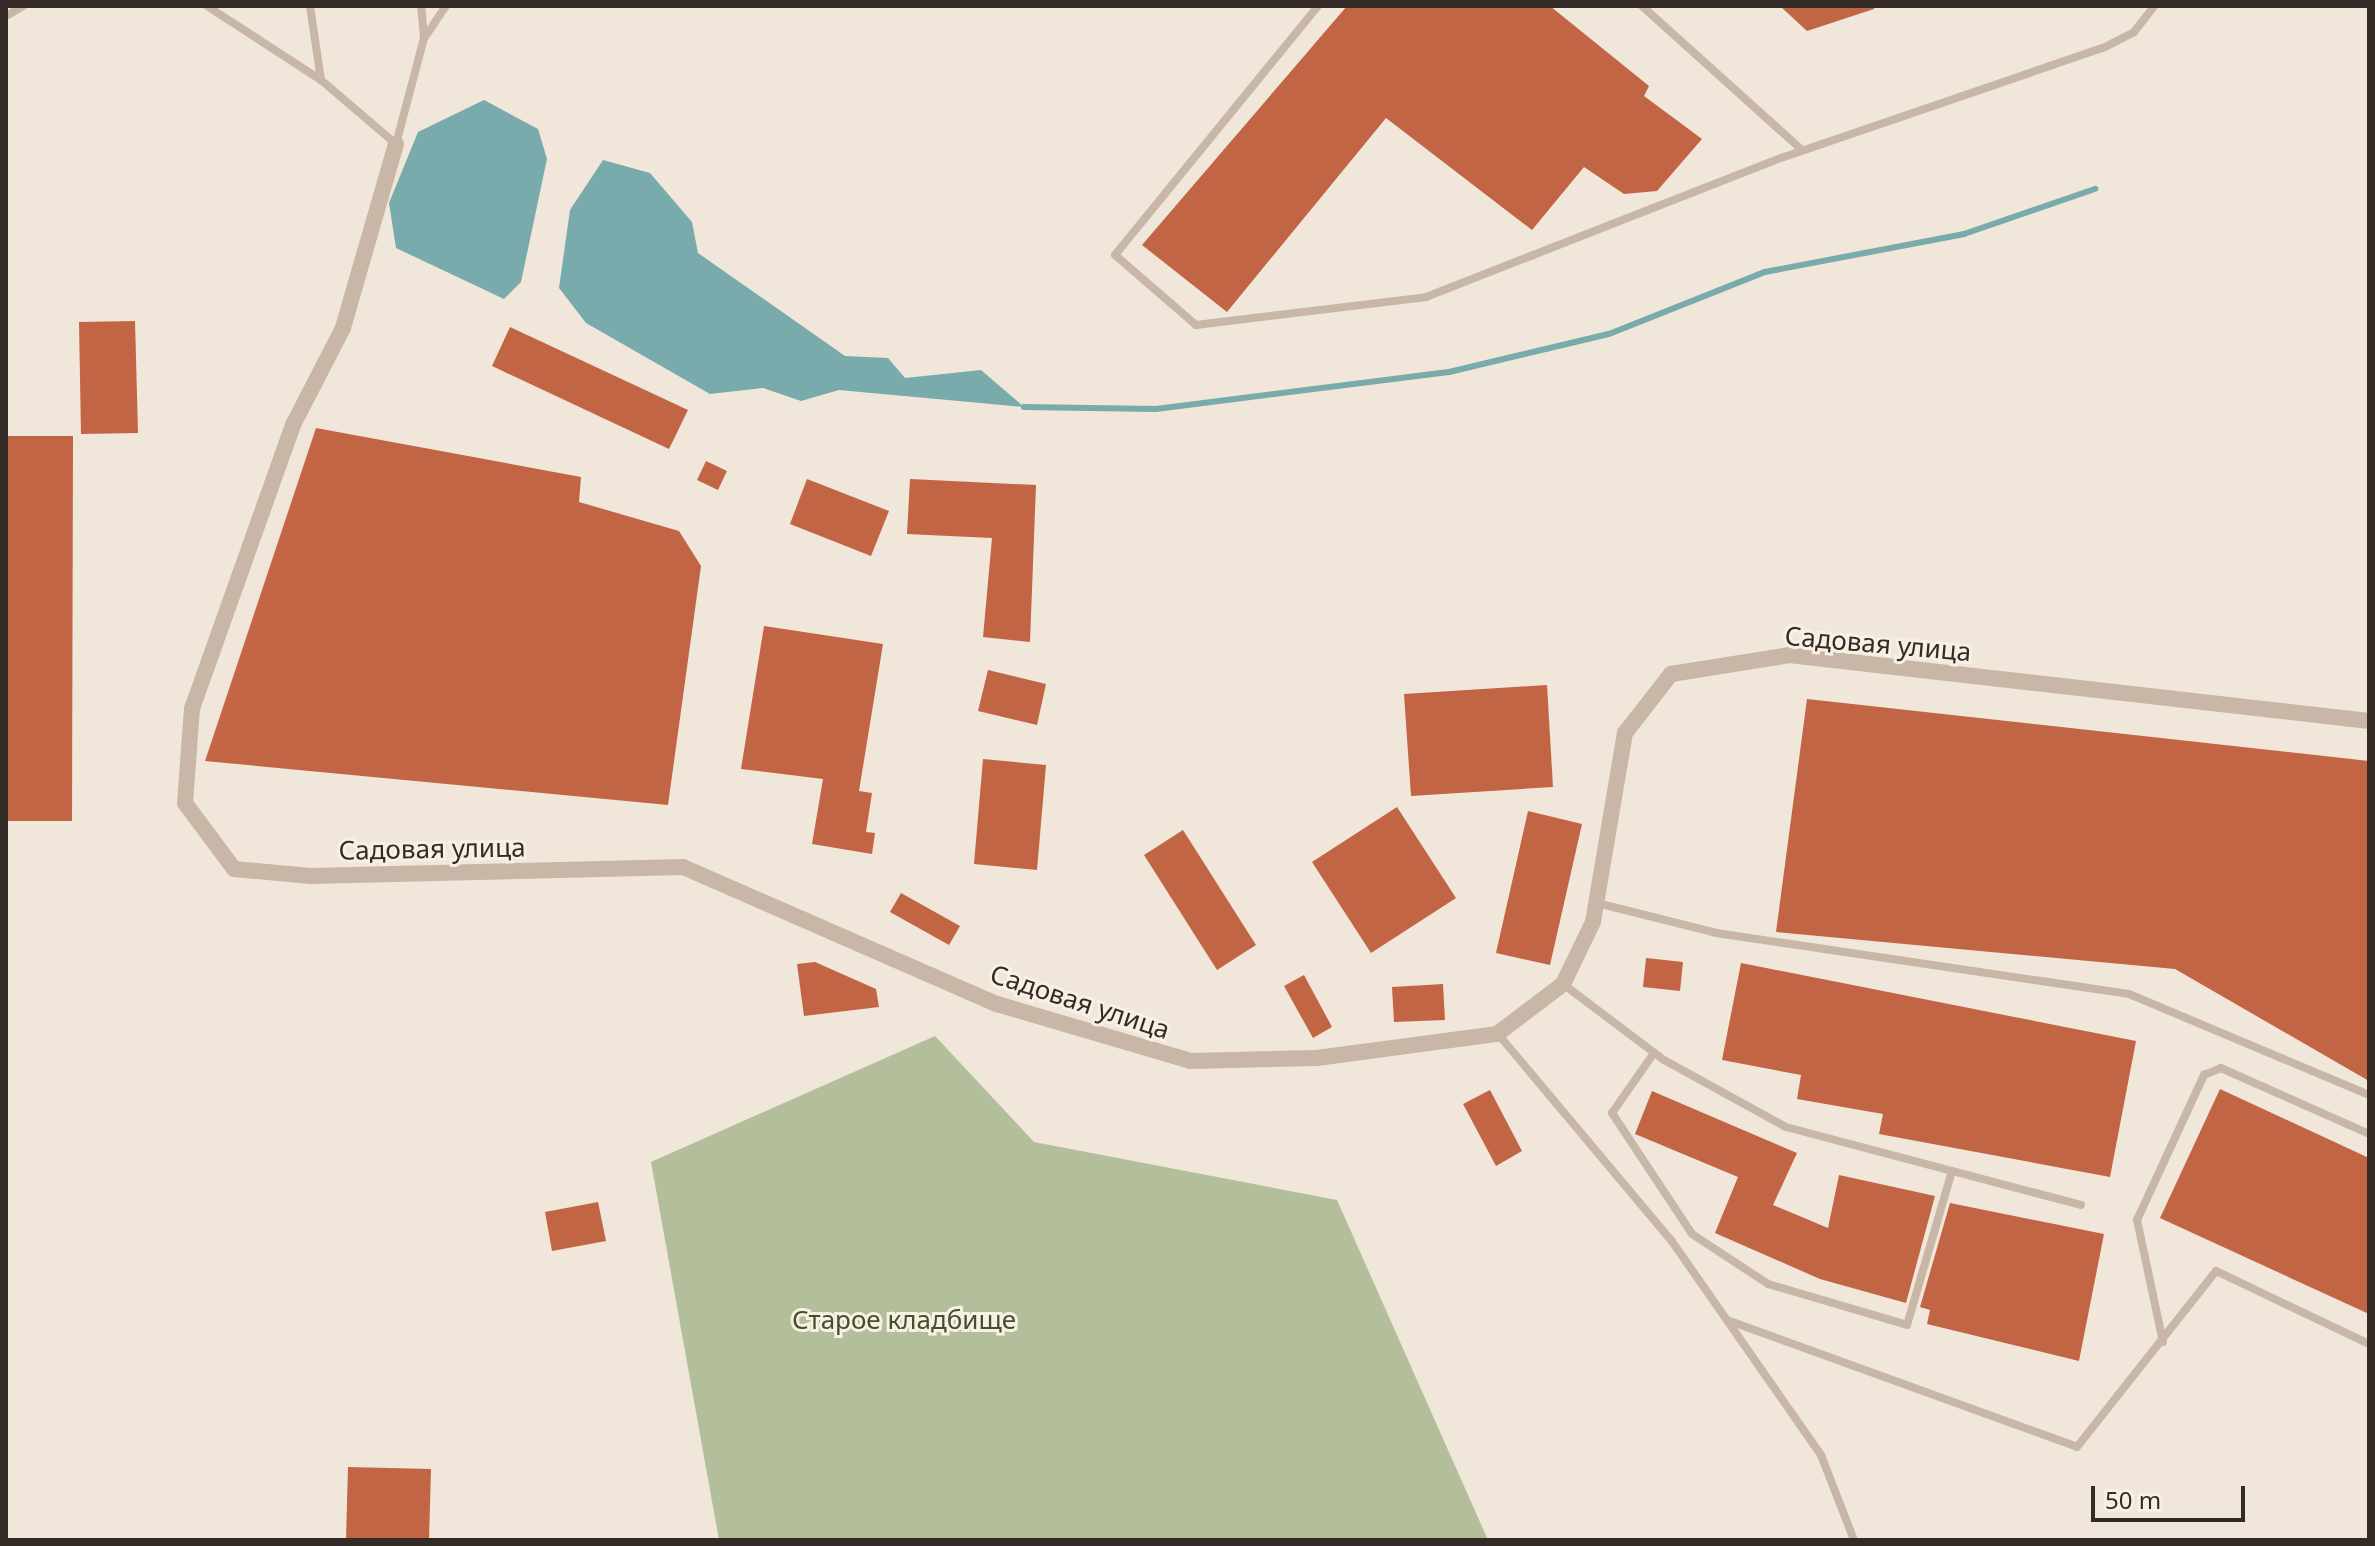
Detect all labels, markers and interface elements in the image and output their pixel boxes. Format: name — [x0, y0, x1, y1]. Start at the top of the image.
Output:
street label: Садовая улица — [1784, 620, 1972, 668]
street label: Садовая улица — [338, 832, 526, 866]
street label: Садовая улица — [986, 958, 1174, 1046]
park label: Старое кладбище — [792, 1304, 1016, 1336]
scale bar — [2095, 1470, 2249, 1520]
text: 50 m — [2105, 1483, 2161, 1516]

